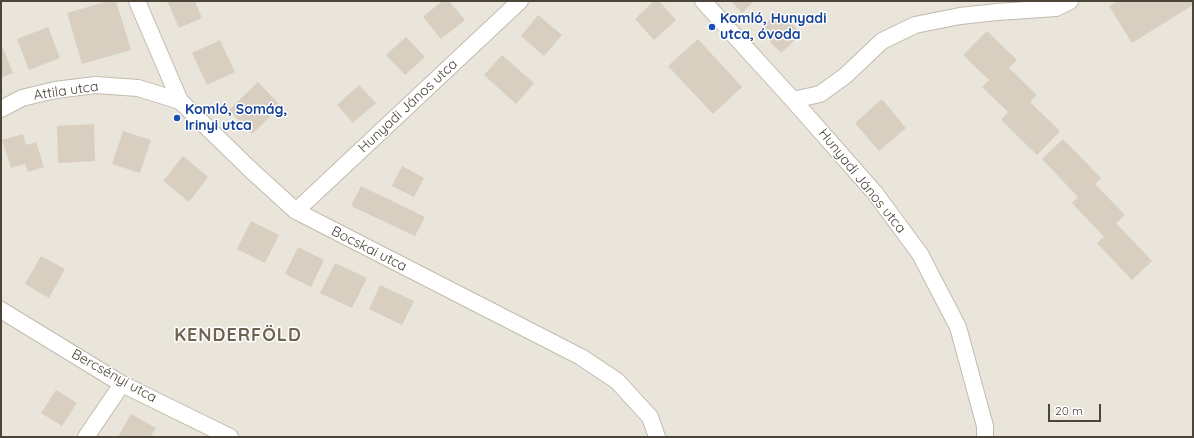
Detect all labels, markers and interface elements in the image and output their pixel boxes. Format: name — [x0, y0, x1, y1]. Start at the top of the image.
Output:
place label: Komló, Hunyadi utca, óvoda — [720, 11, 826, 44]
marker: Komló, Hunyadi utca, óvoda — [707, 22, 717, 32]
street label: Hunyadi János utca — [355, 56, 461, 156]
street label: Attila utca — [32, 78, 100, 104]
place label: Komló, Somág, Irinyi utca — [185, 102, 287, 134]
marker: Komló, Somág, Irinyi utca — [172, 113, 182, 123]
street label: Hunyadi János utca — [815, 125, 909, 237]
street label: Bocskai utca — [328, 223, 410, 275]
district label: KENDERFÖLD — [174, 325, 302, 347]
street label: Bercsényi utca — [68, 346, 160, 406]
scale bar — [1050, 396, 1103, 422]
text: 20 m — [1055, 403, 1083, 418]

